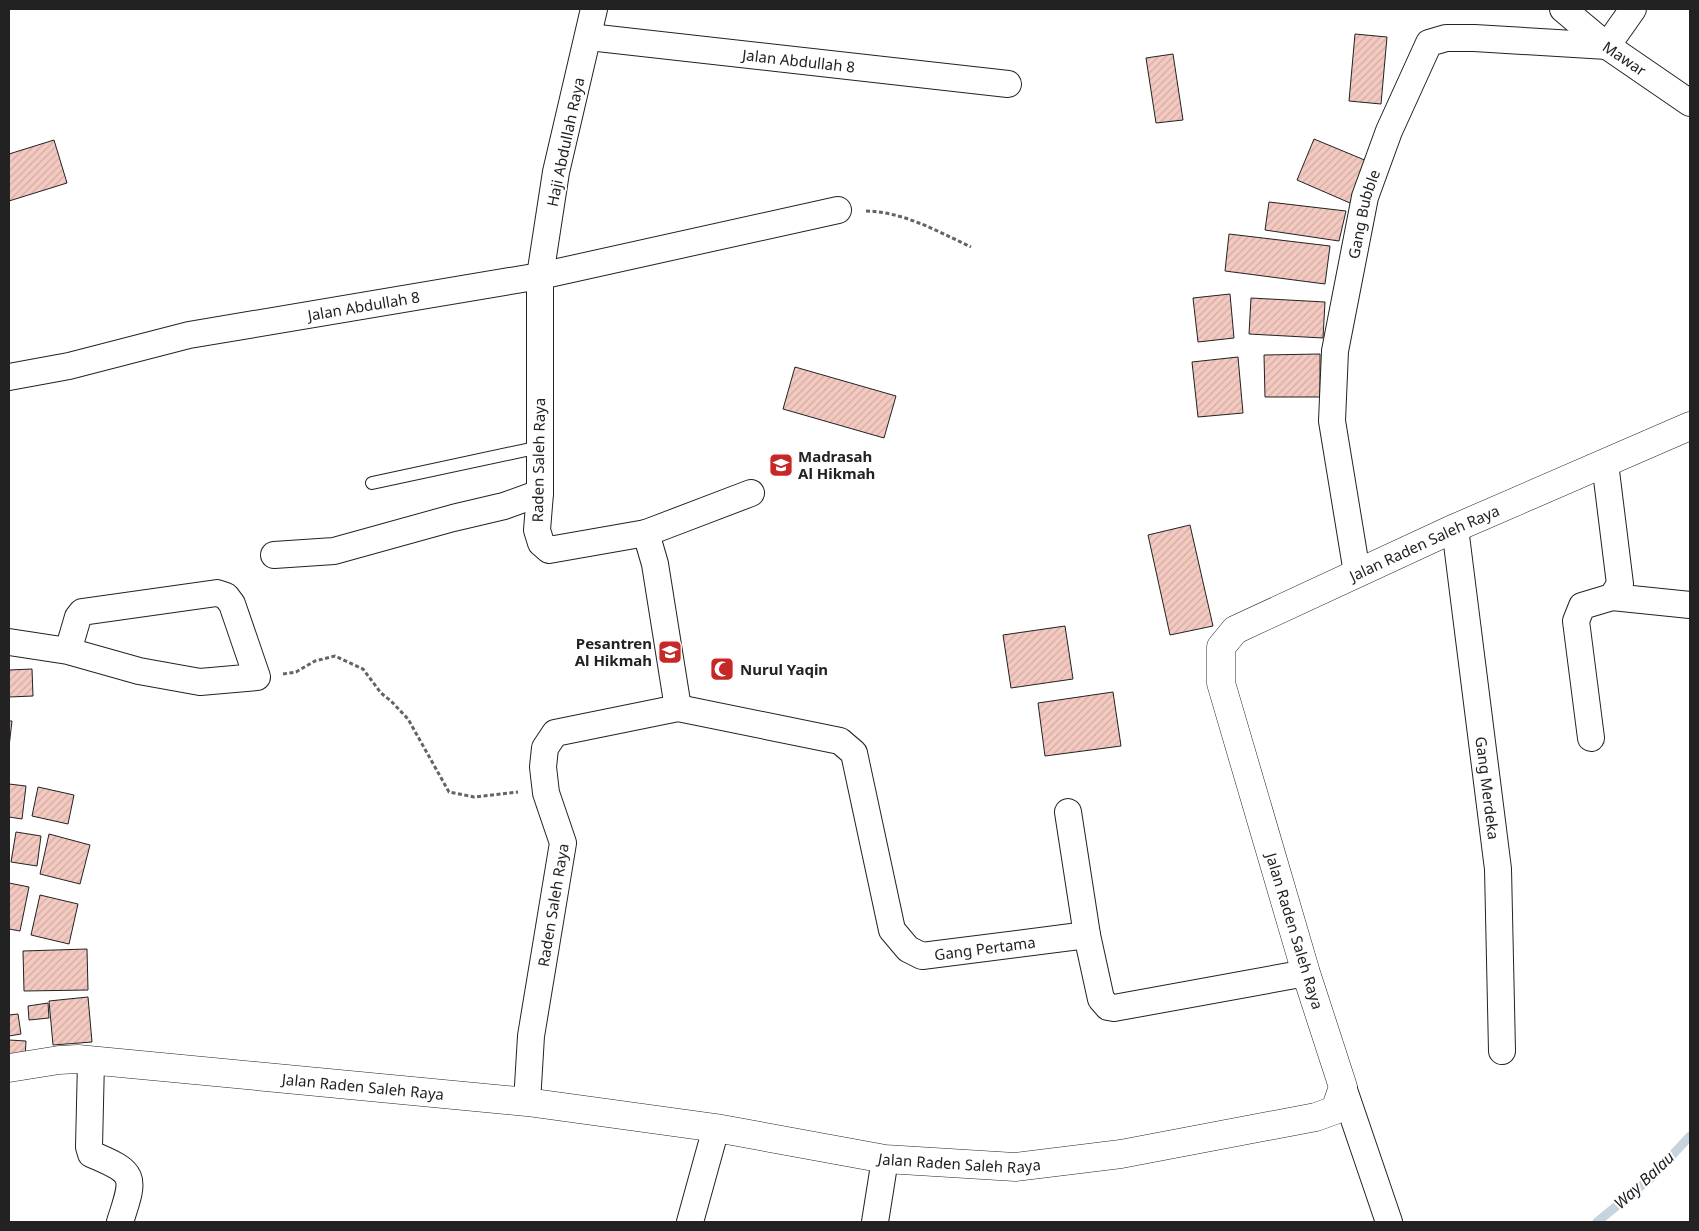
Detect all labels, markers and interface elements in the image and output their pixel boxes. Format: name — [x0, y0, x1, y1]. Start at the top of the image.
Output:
street label: Mawar — [1599, 36, 1650, 80]
street label: Jalan Abdullah 8 — [739, 44, 856, 77]
street label: Haji Abdullah Raya — [542, 76, 588, 208]
street label: Gang Bubble — [1343, 167, 1384, 261]
street label: Jalan Abdullah 8 — [304, 286, 421, 325]
street label: Raden Saleh Raya — [527, 398, 549, 522]
place label: Madrasah Al Hikmah — [798, 446, 875, 483]
school or university icon: Madrasah Al Hikmah — [768, 452, 794, 478]
street label: Jalan Raden Saleh Raya — [1344, 500, 1502, 586]
place label: Pesantren Al Hikmah — [575, 633, 652, 670]
school or university icon: Pesantren Al Hikmah — [657, 639, 683, 665]
mosque icon: Nurul Yaqin — [709, 656, 735, 682]
place label: Nurul Yaqin — [740, 659, 828, 679]
street label: Gang Merdeka — [1471, 735, 1504, 841]
street label: Raden Saleh Raya — [533, 842, 573, 968]
street label: Jalan Raden Saleh Raya — [1261, 848, 1328, 1012]
street label: Gang Pertama — [933, 932, 1037, 964]
street label: Jalan Raden Saleh Raya — [279, 1068, 445, 1104]
water label: Way Balau — [1609, 1146, 1679, 1214]
street label: Jalan Raden Saleh Raya — [875, 1148, 1042, 1177]

